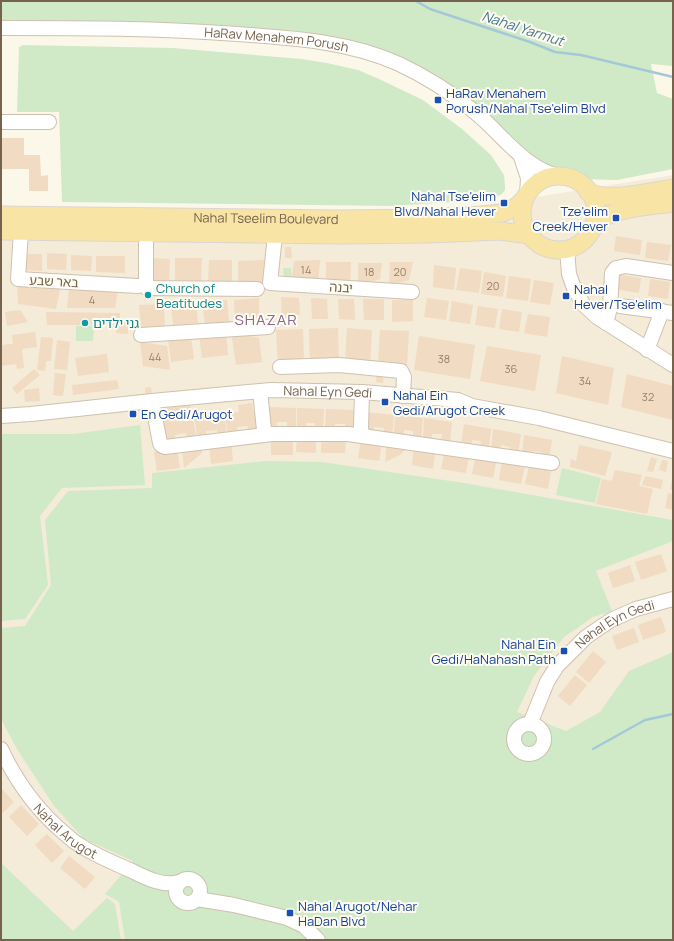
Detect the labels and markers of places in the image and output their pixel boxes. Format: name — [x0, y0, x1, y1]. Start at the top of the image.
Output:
place label: HaRav Menahem Porush/Nahal Tse'elim Blvd — [446, 84, 606, 117]
marker: HaRav Menahem Porush/Nahal Tse'elim Blvd — [433, 95, 443, 105]
place label: Nahal Tse'elim Blvd/Nahal Hever — [394, 187, 496, 220]
marker: Nahal Tse'elim Blvd/Nahal Hever — [499, 198, 509, 208]
place label: Tze'elim Creek/Hever — [533, 202, 608, 235]
marker: Tze'elim Creek/Hever — [611, 213, 621, 223]
place label: Church of Beatitudes — [156, 279, 222, 312]
place label: Nahal Hever/Tse'elim — [574, 280, 662, 313]
marker: Church of Beatitudes — [143, 290, 153, 300]
marker: Nahal Hever/Tse'elim — [561, 291, 571, 301]
place label: גני ילדים — [93, 314, 139, 332]
marker: גני ילדים — [80, 318, 90, 328]
place label: Nahal Ein Gedi/Arugot Creek — [393, 386, 505, 419]
marker: Nahal Ein Gedi/Arugot Creek — [380, 397, 390, 407]
place label: En Gedi/Arugot — [141, 405, 233, 423]
marker: En Gedi/Arugot — [128, 409, 138, 419]
place label: Nahal Ein Gedi/HaNahash Path — [431, 635, 556, 668]
marker: Nahal Ein Gedi/HaNahash Path — [559, 646, 569, 656]
place label: Nahal Arugot/Nehar HaDan Blvd — [298, 897, 417, 930]
marker: Nahal Arugot/Nehar HaDan Blvd — [285, 908, 295, 918]

